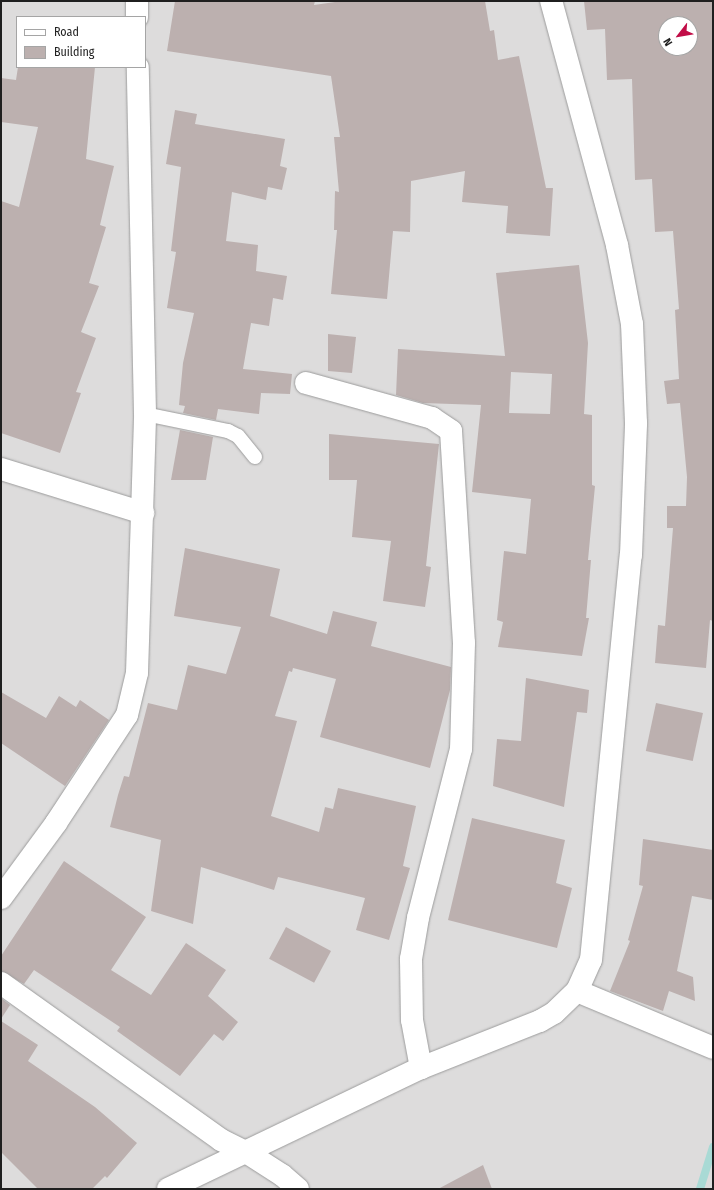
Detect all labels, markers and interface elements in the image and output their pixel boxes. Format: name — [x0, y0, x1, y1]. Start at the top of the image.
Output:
legend — [16, 16, 146, 68]
north arrow — [658, 16, 698, 56]
text: Road — [54, 25, 79, 39]
text: N — [661, 36, 675, 48]
text: Building — [54, 45, 94, 59]

